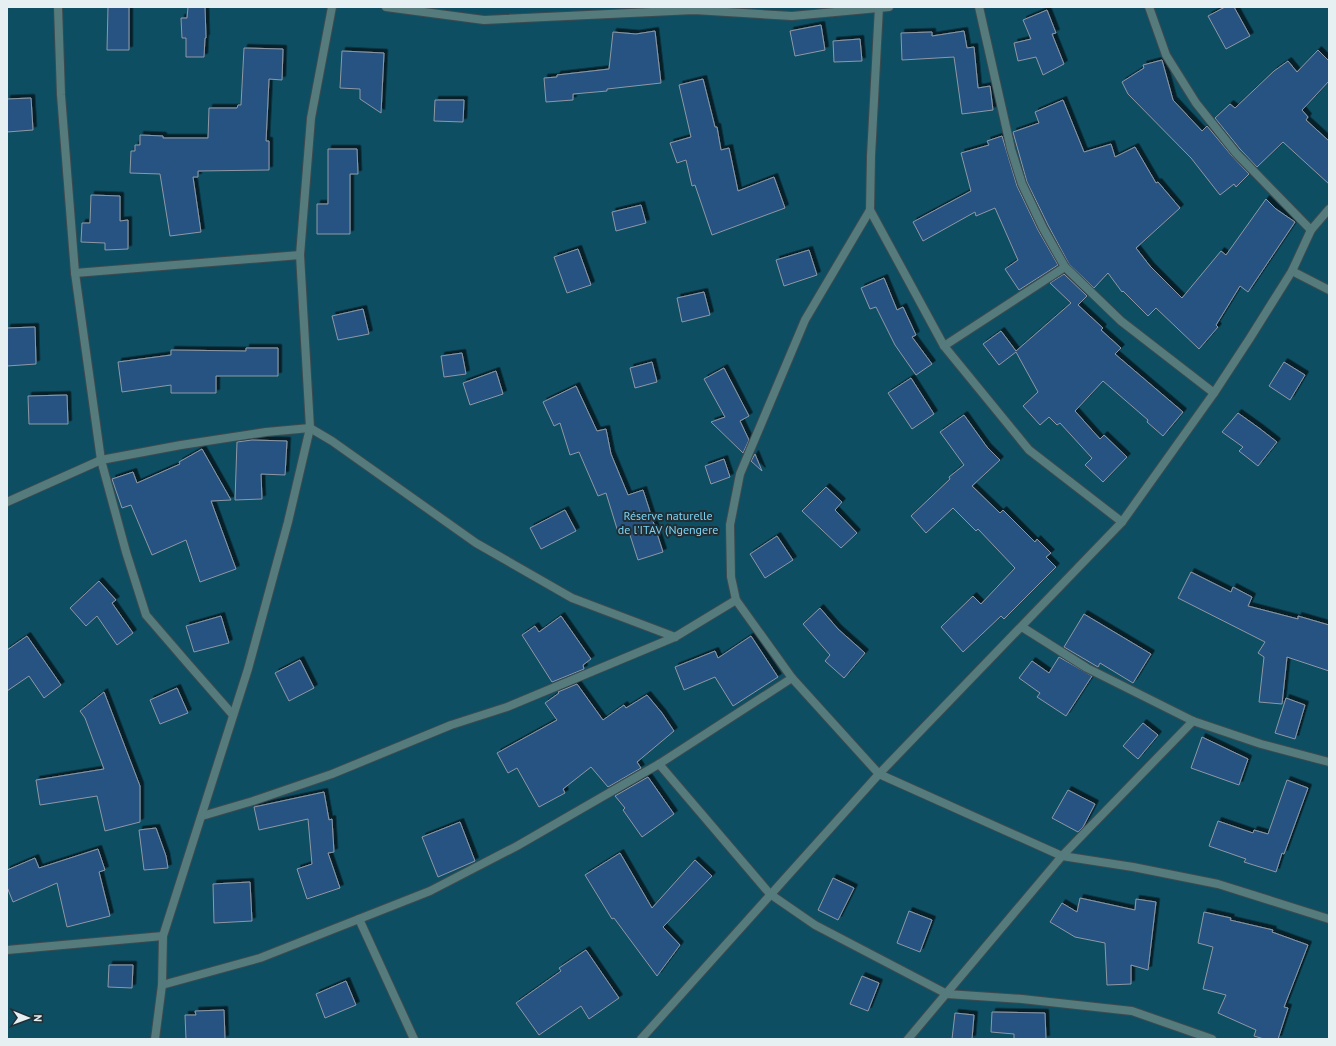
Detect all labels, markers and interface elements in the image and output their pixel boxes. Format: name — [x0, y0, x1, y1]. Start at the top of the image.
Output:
park label: Réserve naturelle de l'ITAV (Ngengere — [618, 508, 718, 537]
north arrow — [8, 998, 48, 1038]
text: N — [31, 1014, 45, 1022]

